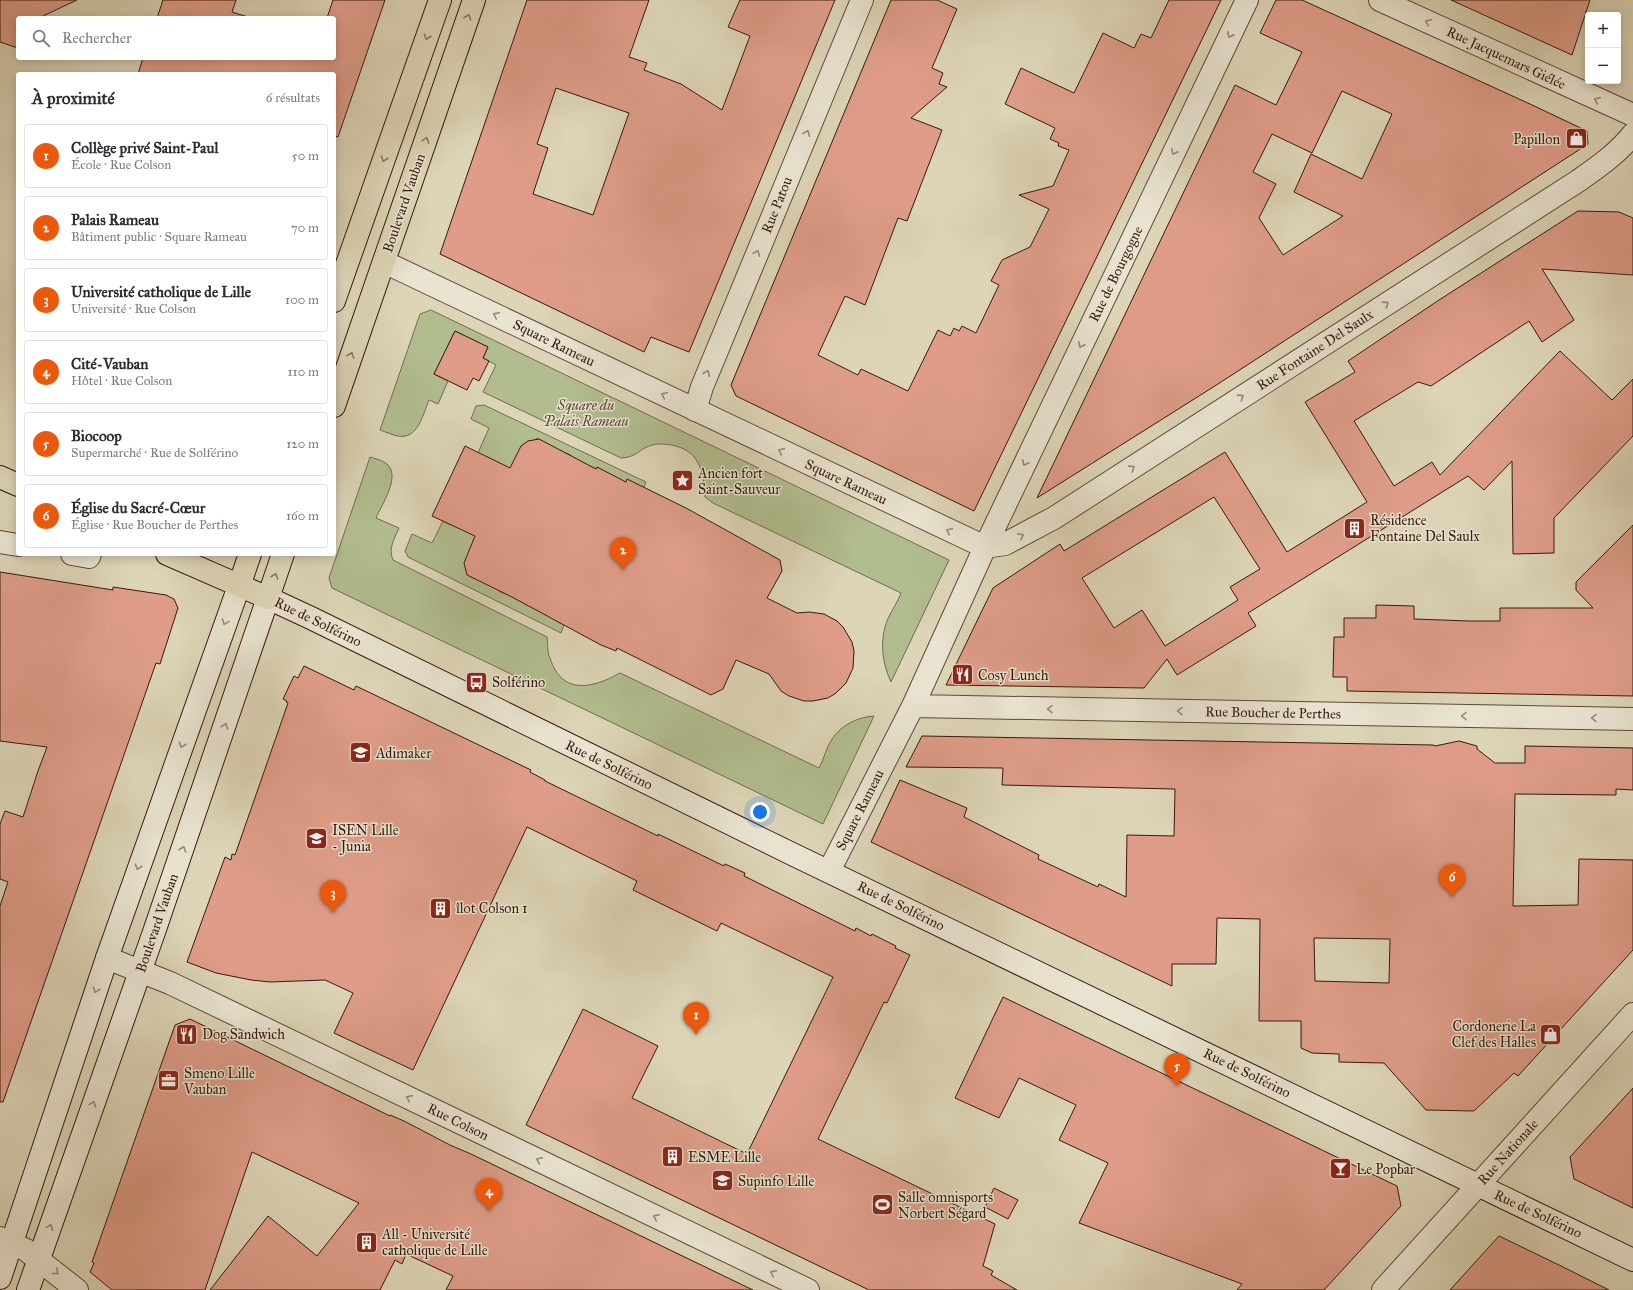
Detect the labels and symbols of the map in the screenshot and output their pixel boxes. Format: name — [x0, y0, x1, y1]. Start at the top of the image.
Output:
one-way arrow — [463, 14, 472, 21]
one-way arrow — [1425, 19, 1433, 27]
street label: Rue Jacquemars Giélée — [1443, 23, 1568, 94]
one-way arrow — [1227, 31, 1235, 38]
one-way arrow — [423, 33, 432, 40]
one-way arrow — [1594, 97, 1602, 105]
shop icon: Papillon — [1563, 126, 1589, 152]
one-way arrow — [802, 130, 810, 137]
place label: Papillon — [1513, 131, 1560, 148]
one-way arrow — [421, 137, 429, 144]
one-way arrow — [1171, 148, 1179, 156]
street label: Boulevard Vauban — [379, 151, 429, 255]
one-way arrow — [380, 156, 388, 163]
street label: Rue Patou — [758, 174, 796, 236]
street label: Rue de Bourgogne — [1085, 223, 1147, 325]
one-way arrow — [752, 250, 760, 258]
one-way arrow — [1382, 302, 1389, 309]
street label: Rue Fontaine Del Saulx — [1253, 305, 1377, 394]
one-way arrow — [493, 312, 500, 320]
street label: Square Rameau — [510, 316, 598, 371]
one-way arrow — [1079, 341, 1086, 349]
one-way arrow — [347, 352, 355, 359]
one-way arrow — [702, 370, 710, 378]
one-way arrow — [660, 392, 668, 400]
one-way arrow — [1237, 395, 1244, 402]
park label: Square du Palais Rameau — [543, 397, 629, 430]
one-way arrow — [778, 448, 786, 456]
street label: Square Rameau — [802, 456, 890, 510]
one-way arrow — [1022, 458, 1030, 466]
place label: Ancien fort Saint-Sauveur — [697, 465, 781, 498]
one-way arrow — [1128, 465, 1135, 473]
place icon: Ancien fort Saint-Sauveur — [670, 468, 696, 494]
place label: Résidence Fontaine Del Saulx — [1370, 512, 1481, 545]
building icon: Résidence Fontaine Del Saulx — [1341, 515, 1367, 541]
one-way arrow — [946, 528, 954, 536]
one-way arrow — [1017, 533, 1025, 541]
pin: 2 — [610, 537, 636, 570]
one-way arrow — [271, 573, 279, 580]
street label: Rue de Solférino — [272, 594, 364, 650]
one-way arrow — [222, 619, 230, 626]
restaurant icon: Cosy Lunch — [949, 662, 975, 688]
place label: Cosy Lunch — [978, 667, 1049, 684]
bus stop icon: Solférino — [464, 669, 490, 695]
place label: Solférino — [492, 674, 545, 691]
street label: Rue Boucher de Perthes — [1205, 703, 1341, 723]
one-way arrow — [1047, 705, 1053, 713]
one-way arrow — [1177, 707, 1183, 715]
one-way arrow — [1461, 712, 1467, 720]
one-way arrow — [1591, 714, 1597, 722]
one-way arrow — [220, 723, 228, 730]
street label: Rue de Solférino — [563, 737, 655, 793]
school or university icon: Adimaker — [348, 740, 374, 766]
one-way arrow — [178, 741, 186, 748]
place label: Adimaker — [375, 745, 432, 762]
street label: Square Rameau — [832, 766, 889, 854]
your location — [750, 802, 770, 822]
place label: ISEN Lille - Junia — [332, 822, 399, 856]
school or university icon: ISEN Lille - Junia — [303, 825, 329, 851]
one-way arrow — [178, 846, 186, 853]
one-way arrow — [135, 864, 143, 871]
pin: 6 — [1439, 864, 1465, 897]
street label: Boulevard Vauban — [132, 871, 182, 975]
street label: Rue de Solférino — [855, 878, 947, 934]
pin: 3 — [320, 880, 346, 913]
building icon: îlot Colson 1 — [428, 895, 454, 921]
place label: îlot Colson 1 — [456, 900, 528, 917]
one-way arrow — [92, 987, 101, 994]
pin: 1 — [683, 1002, 709, 1035]
place label: Cordonerie La Clef des Halles — [1452, 1018, 1536, 1051]
restaurant icon: Dog Sandwich — [174, 1021, 200, 1047]
shop icon: Cordonerie La Clef des Halles — [1538, 1021, 1564, 1047]
place label: Dog Sandwich — [202, 1026, 285, 1043]
street label: Rue de Solférino — [1201, 1045, 1293, 1101]
pin: 5 — [1164, 1053, 1190, 1086]
place label: Smeno Lille Vauban — [183, 1065, 255, 1098]
office icon: Smeno Lille Vauban — [156, 1068, 182, 1094]
one-way arrow — [406, 1095, 413, 1103]
street label: Rue Colson — [424, 1100, 492, 1144]
one-way arrow — [89, 1101, 97, 1108]
street label: Rue Nationale — [1474, 1116, 1542, 1188]
building icon: ESME Lille — [660, 1144, 686, 1170]
place label: ESME Lille — [688, 1149, 761, 1166]
bar icon: Le Popbar — [1327, 1156, 1353, 1182]
one-way arrow — [535, 1157, 543, 1165]
place label: Le Popbar — [1356, 1161, 1416, 1178]
school or university icon: Supinfo Lille — [709, 1168, 735, 1194]
place label: Supinfo Lille — [738, 1173, 814, 1190]
pin: 4 — [476, 1178, 502, 1211]
street label: Rue de Solférino — [1491, 1186, 1585, 1242]
place label: Salle omnisports Norbert Ségard — [898, 1189, 993, 1222]
sports icon: Salle omnisports Norbert Ségard — [870, 1192, 896, 1218]
one-way arrow — [652, 1214, 660, 1222]
one-way arrow — [45, 1223, 53, 1230]
place label: All - Université catholique de Lille — [381, 1226, 488, 1260]
building icon: All - Université catholique de Lille — [353, 1229, 379, 1255]
one-way arrow — [51, 1268, 58, 1275]
one-way arrow — [770, 1270, 777, 1278]

